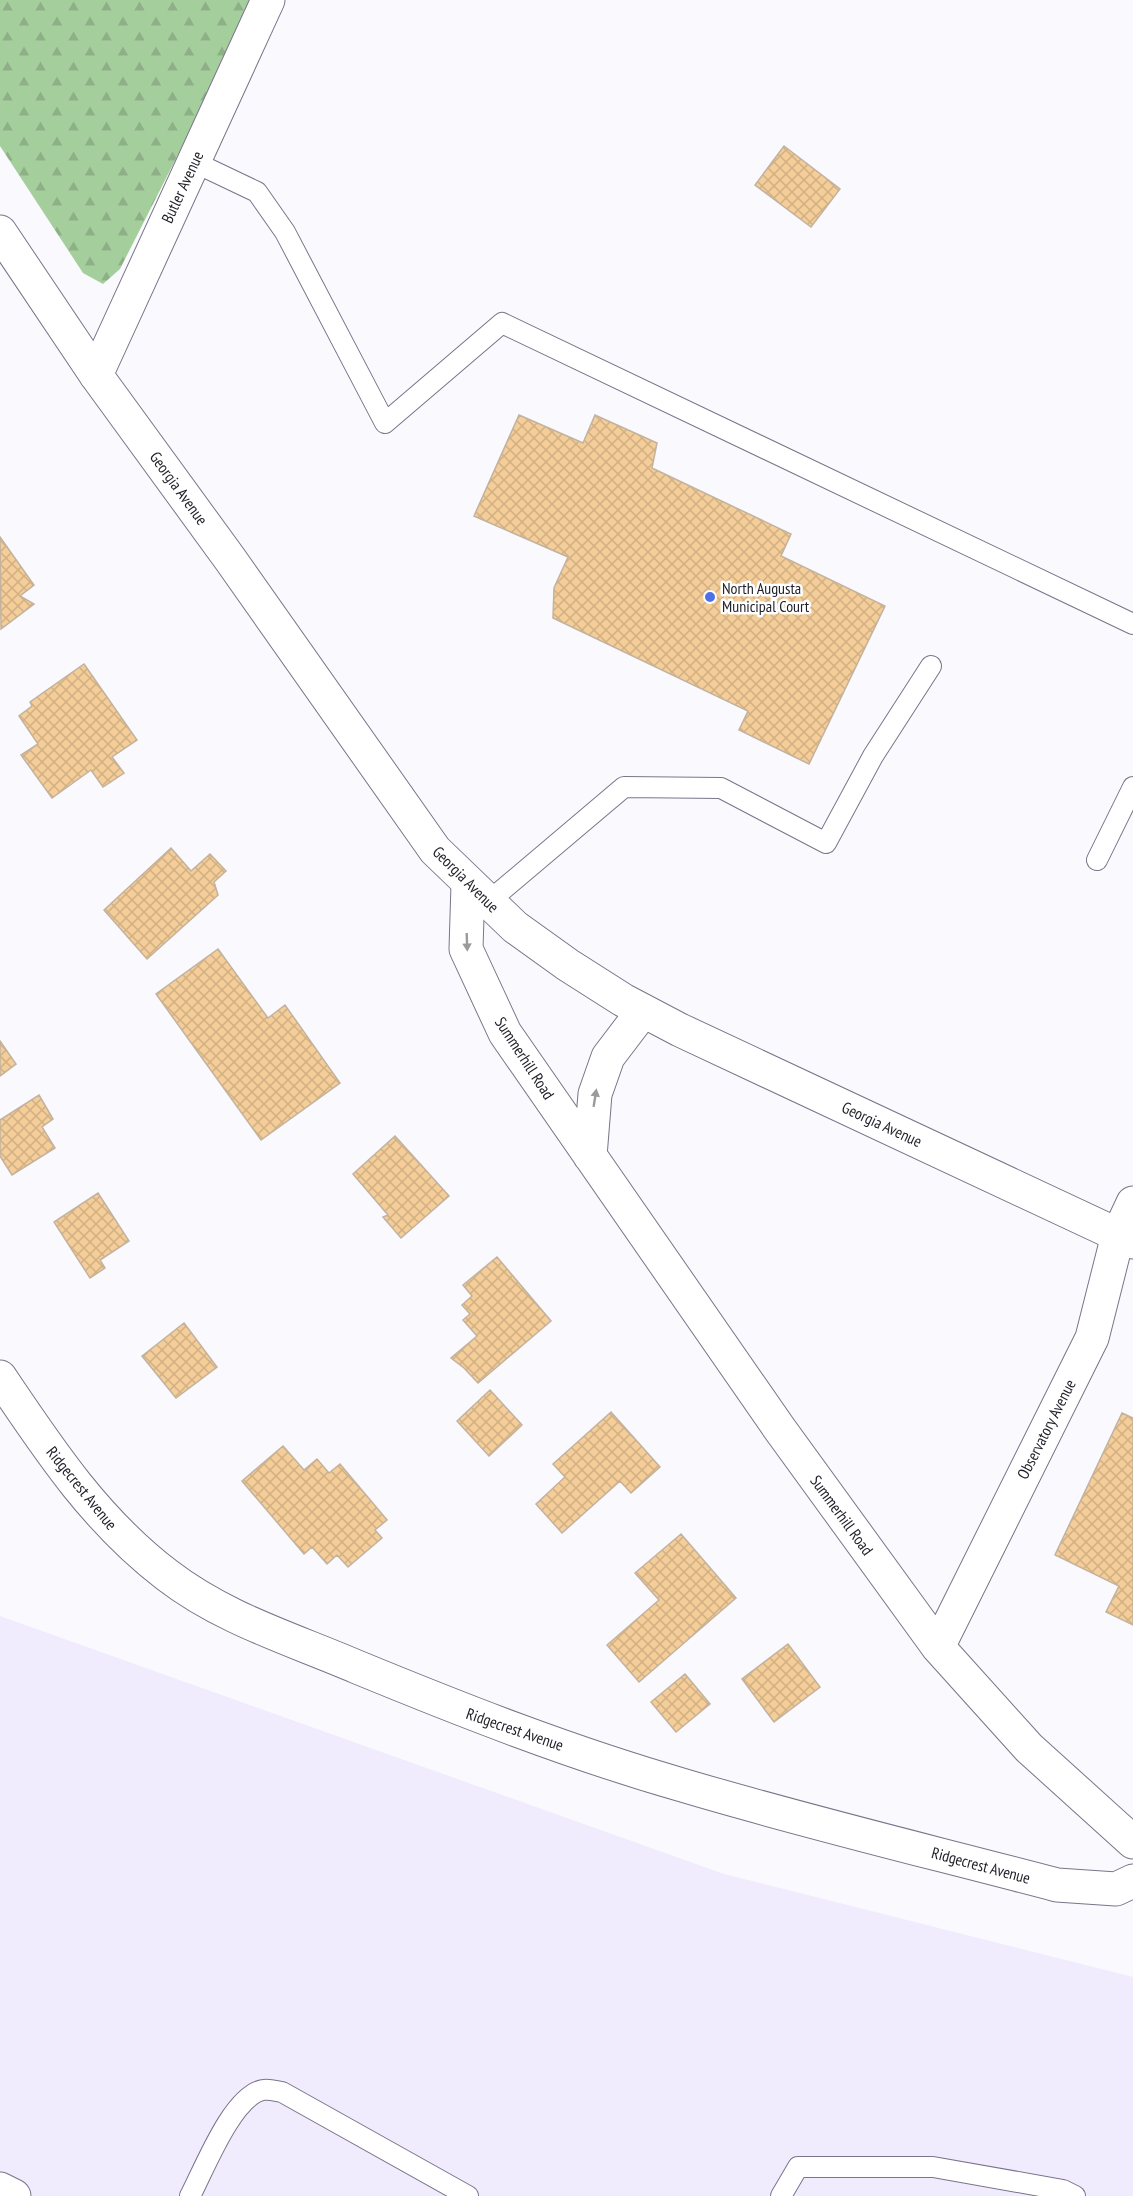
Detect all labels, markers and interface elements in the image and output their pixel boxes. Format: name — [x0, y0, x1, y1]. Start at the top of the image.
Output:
street label: Butler Avenue — [157, 148, 207, 226]
street label: Georgia Avenue — [146, 447, 212, 529]
place label: North Augusta Municipal Court — [722, 578, 810, 616]
marker: North Augusta Municipal Court — [703, 590, 717, 604]
street label: Georgia Avenue — [429, 842, 503, 916]
one-way arrow — [462, 933, 471, 952]
street label: Summerhill Road — [491, 1013, 559, 1103]
one-way arrow — [591, 1088, 600, 1107]
street label: Georgia Avenue — [839, 1097, 925, 1151]
street label: Observatory Avenue — [1012, 1376, 1080, 1482]
street label: Ridgecrest Avenue — [42, 1442, 122, 1534]
street label: Summerhill Road — [806, 1471, 878, 1559]
street label: Ridgecrest Avenue — [464, 1703, 566, 1755]
street label: Ridgecrest Avenue — [929, 1842, 1033, 1888]

